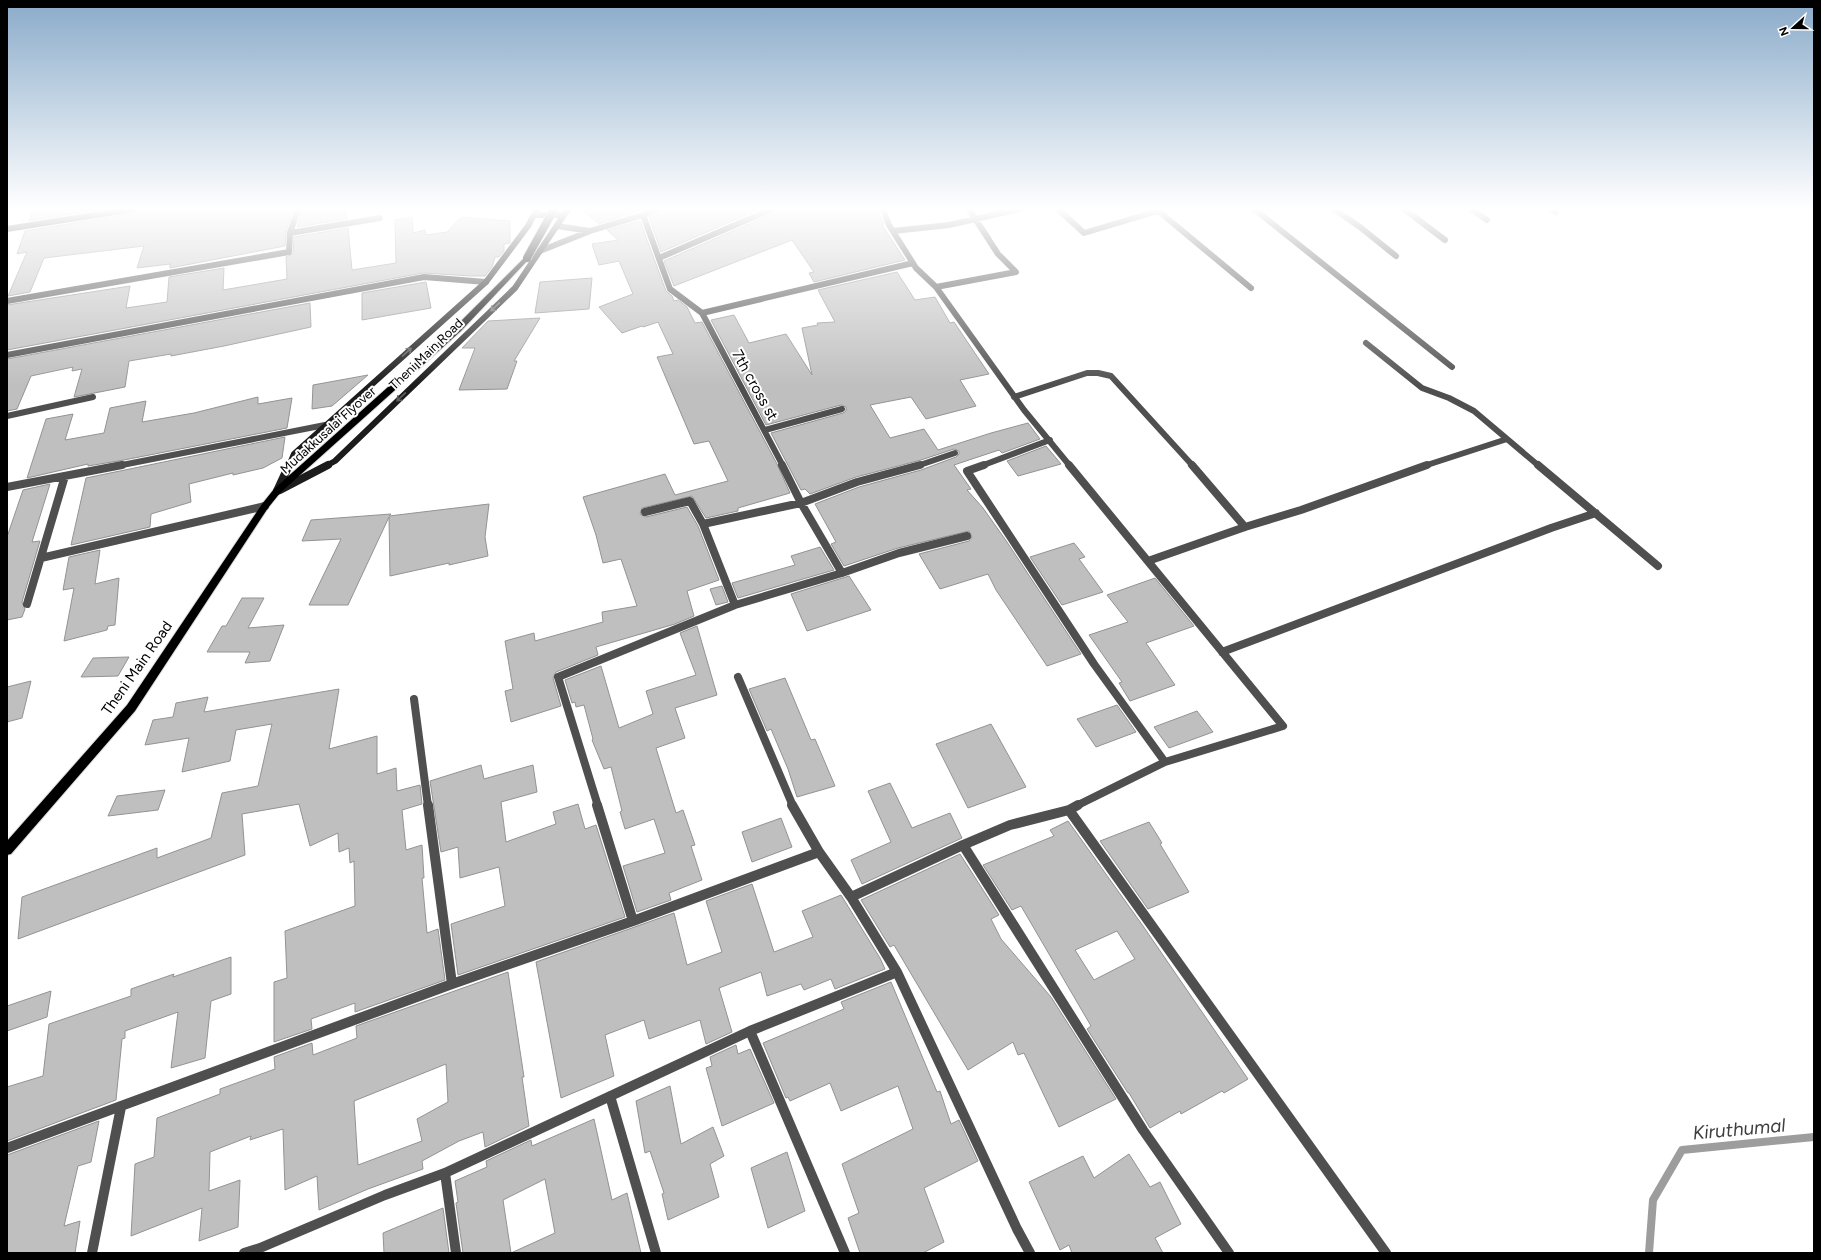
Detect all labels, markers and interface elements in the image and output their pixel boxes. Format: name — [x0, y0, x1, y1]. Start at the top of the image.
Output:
north arrow — [1773, 8, 1813, 48]
text: N — [1777, 25, 1792, 38]
one-way arrow — [490, 303, 500, 312]
street label: Theni Main Road — [386, 315, 466, 393]
street label: 7th cross st — [728, 347, 782, 424]
one-way arrow — [402, 348, 412, 357]
street label: Mudakkusalai Flyover — [277, 383, 379, 477]
one-way arrow — [396, 392, 406, 402]
street label: Theni Main Road — [98, 617, 176, 719]
water label: Kiruthumal — [1692, 1113, 1787, 1145]

